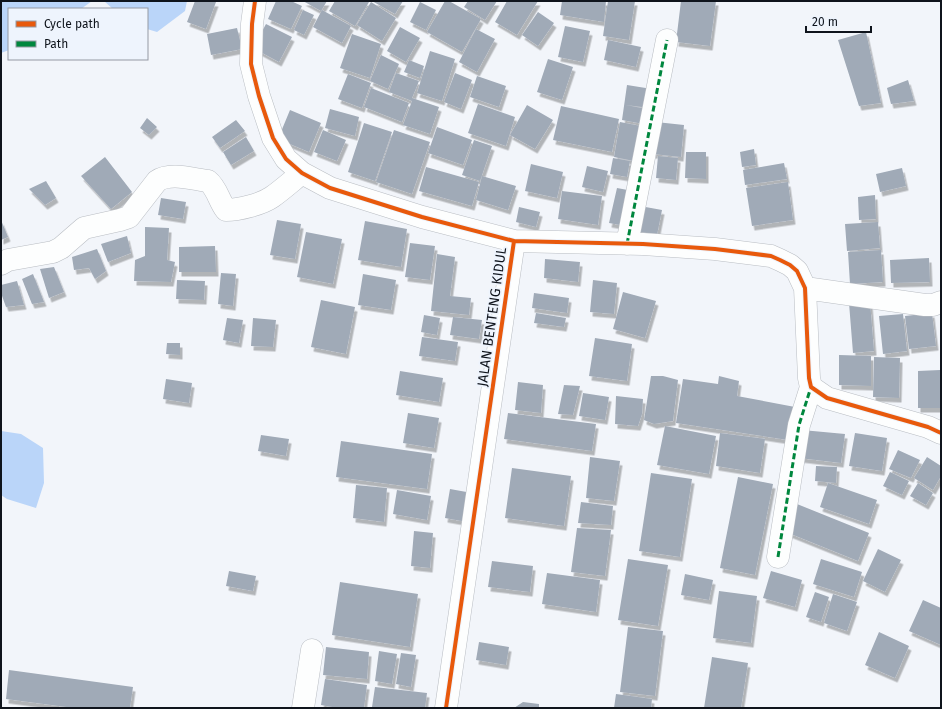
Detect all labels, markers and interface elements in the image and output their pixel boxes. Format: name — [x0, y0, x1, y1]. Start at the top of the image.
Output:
legend — [8, 8, 148, 60]
scale bar — [806, 8, 871, 34]
text: 20 m — [812, 15, 838, 29]
text: Cycle path — [44, 17, 100, 31]
text: Path — [44, 37, 68, 51]
street label: JALAN BENTENG KIDUL — [474, 246, 510, 388]

